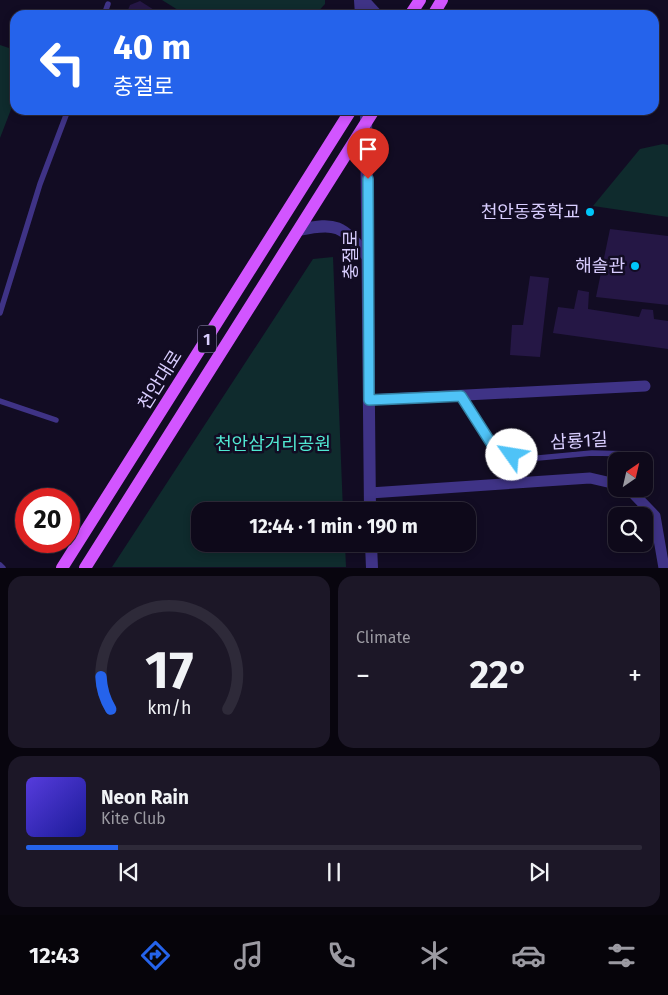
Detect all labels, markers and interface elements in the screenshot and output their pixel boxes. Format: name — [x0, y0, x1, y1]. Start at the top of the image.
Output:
text: 40 m — [113, 26, 191, 68]
icon: left — [30, 30, 95, 95]
text: 충절로 — [113, 73, 174, 100]
pin — [347, 128, 389, 179]
icon: arrive — [354, 135, 382, 163]
place label: 천안동중학교 — [481, 201, 580, 223]
marker: 천안동중학교 — [584, 206, 596, 218]
street label: 충절로 — [340, 230, 362, 280]
place label: 해솔관 — [575, 255, 625, 277]
marker: 해솔관 — [629, 260, 641, 272]
road number: 1 — [198, 326, 216, 352]
street label: 천안대로 — [133, 346, 187, 414]
position arrow — [485, 428, 537, 480]
street label: 삼룡1길 — [550, 429, 608, 453]
park label: 천안삼거리공원 — [215, 433, 331, 455]
north arrow — [608, 452, 652, 498]
map controls — [608, 452, 653, 552]
speed limit sign: 20 — [15, 488, 80, 553]
button: search — [608, 507, 653, 552]
text: 12:44 · 1 min · 190 m — [249, 515, 418, 538]
text: Climate — [356, 628, 411, 647]
text: 17 — [145, 639, 193, 702]
text: 22° — [469, 652, 529, 698]
text: − — [356, 659, 370, 692]
text: + — [628, 659, 642, 692]
text: km/h — [147, 697, 191, 719]
text: Neon Rain — [101, 786, 189, 809]
text: Kite Club — [101, 809, 166, 828]
icon: previous — [115, 858, 143, 886]
icon: pause — [320, 858, 348, 886]
icon: next — [525, 858, 553, 886]
icon: directions — [138, 938, 173, 973]
icon: music — [231, 938, 266, 973]
icon: phone — [324, 938, 359, 973]
icon: climate — [417, 938, 452, 973]
icon: car — [511, 938, 546, 973]
icon: filters — [604, 938, 639, 973]
text: 12:43 — [29, 942, 79, 969]

